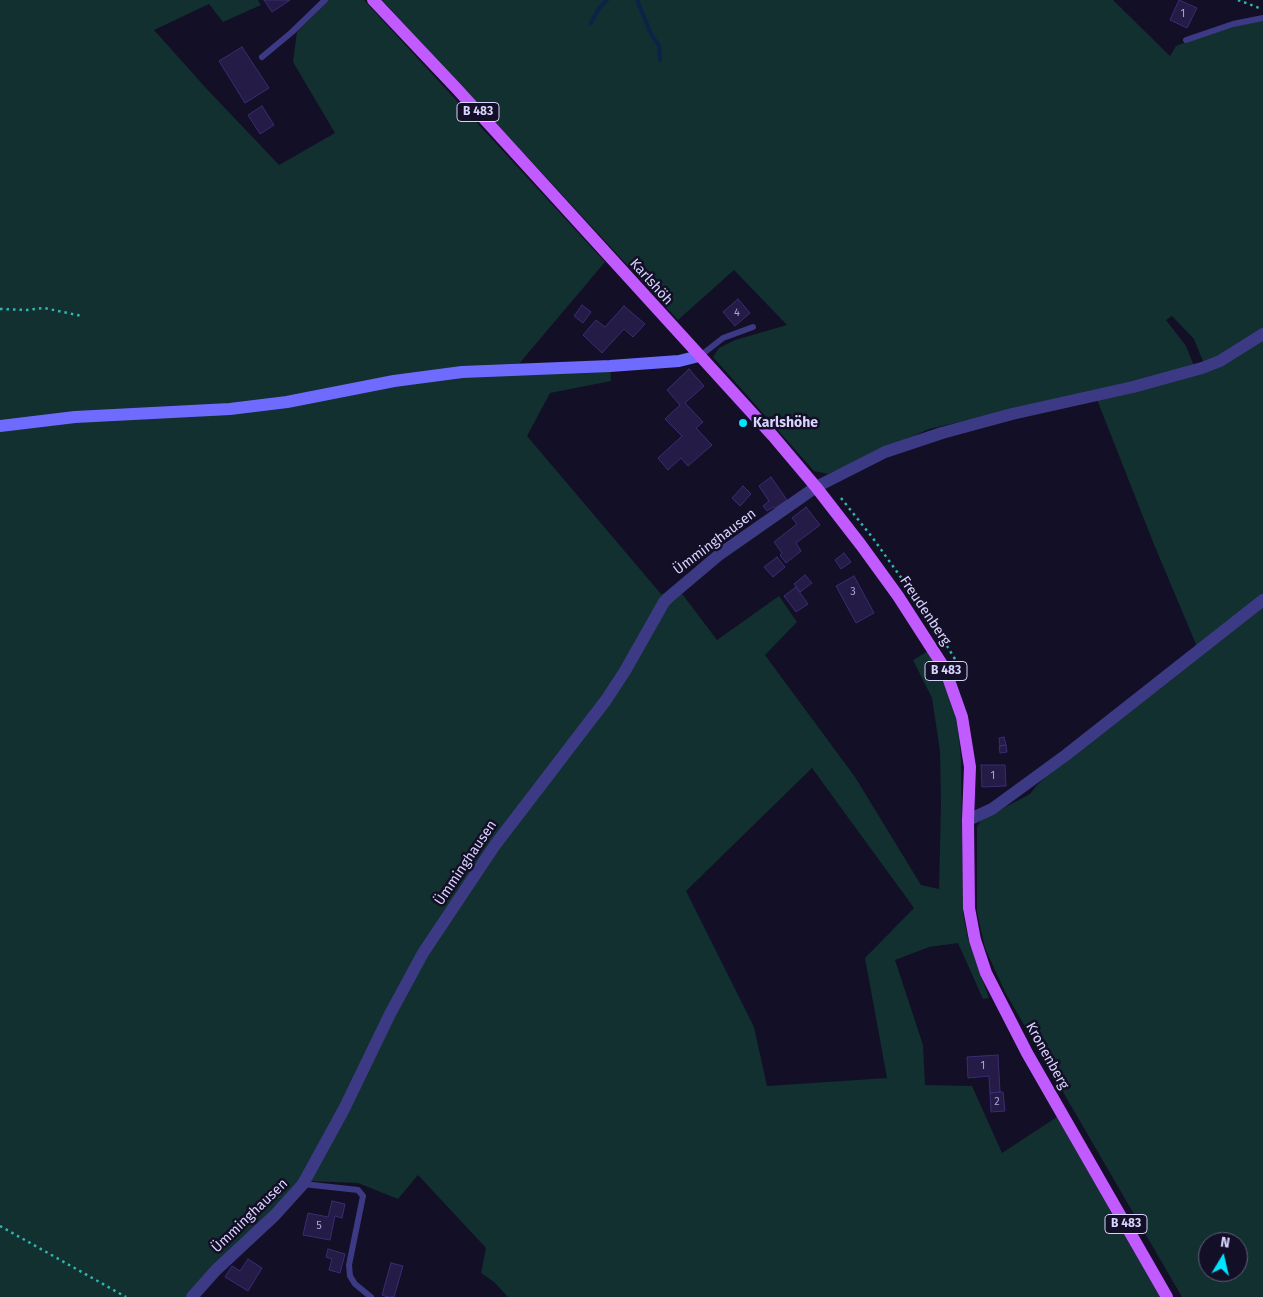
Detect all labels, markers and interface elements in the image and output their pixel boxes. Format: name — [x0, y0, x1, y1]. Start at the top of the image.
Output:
house number: 1 — [1181, 7, 1185, 21]
road number: B 483 — [457, 102, 499, 121]
street label: Karlshöh — [626, 255, 676, 309]
house number: 4 — [734, 306, 740, 320]
place label: Karlshöhe — [753, 415, 818, 431]
marker: Karlshöhe — [737, 417, 749, 429]
street label: Ümminghausen — [670, 505, 760, 579]
street label: Freudenberg — [896, 573, 954, 649]
house number: 3 — [850, 585, 856, 599]
road number: B 483 — [925, 661, 967, 680]
house number: 1 — [991, 769, 995, 783]
street label: Ümminghausen — [431, 817, 501, 909]
street label: Kronenberg — [1022, 1020, 1072, 1092]
house number: 1 — [981, 1059, 985, 1073]
house number: 2 — [994, 1095, 1000, 1109]
street label: Ümminghausen — [209, 1176, 291, 1256]
road number: B 483 — [1105, 1214, 1147, 1234]
house number: 5 — [316, 1219, 322, 1233]
north arrow — [1198, 1232, 1248, 1282]
text: N — [1219, 1234, 1231, 1252]

